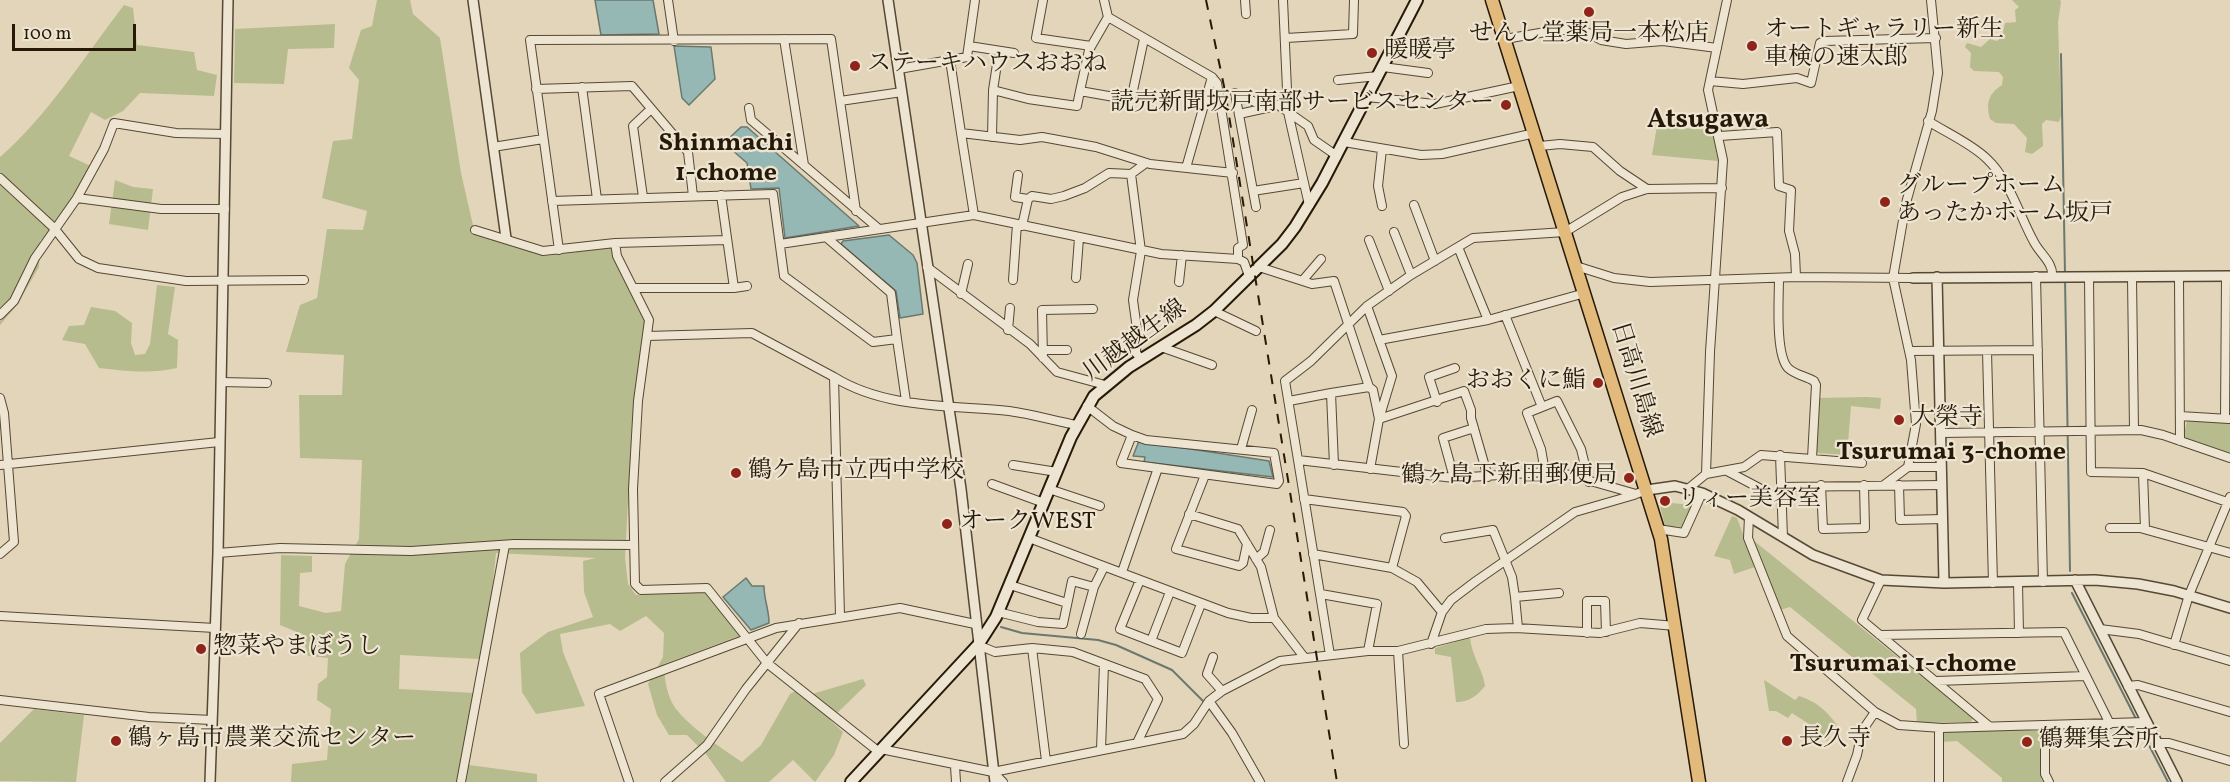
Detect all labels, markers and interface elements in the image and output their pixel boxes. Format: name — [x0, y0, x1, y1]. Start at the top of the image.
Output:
marker: せんし堂薬局一本松店 — [1582, 5, 1596, 19]
scale bar — [15, 12, 140, 50]
place label: オートギャラリー新生 車検の速太郎 — [1764, 18, 2004, 74]
text: 100 m — [23, 22, 72, 47]
place label: せんし堂薬局一本松店 — [1469, 22, 1709, 50]
place label: 暖暖亭 — [1384, 39, 1456, 67]
marker: オートギャラリー新生 車検の速太郎 — [1745, 39, 1759, 53]
marker: 暖暖亭 — [1365, 46, 1379, 60]
place label: ステーキハウスおおね — [867, 52, 1107, 80]
marker: ステーキハウスおおね — [848, 59, 862, 73]
place label: 読売新聞坂戸南部サービスセンター — [1110, 91, 1494, 119]
marker: 読売新聞坂戸南部サービスセンター — [1499, 98, 1513, 112]
district label: Atsugawa — [1647, 106, 1769, 138]
district label: Shinmachi 1-chome — [658, 129, 794, 190]
place label: グループホーム あったかホーム坂戸 — [1897, 174, 2113, 230]
marker: グループホーム あったかホーム坂戸 — [1878, 195, 1892, 209]
street label: 川越越生線 — [1079, 295, 1193, 389]
street label: 日高川島線 — [1603, 318, 1665, 442]
place label: おおくに鮨 — [1466, 369, 1586, 397]
marker: おおくに鮨 — [1591, 376, 1605, 390]
place label: 大榮寺 — [1911, 406, 1983, 434]
marker: 大榮寺 — [1892, 413, 1906, 427]
district label: Tsurumai 3-chome — [1836, 438, 2066, 470]
place label: 鶴ケ島市立西中学校 — [748, 459, 964, 487]
place label: 鶴ヶ島下新田郵便局 — [1401, 464, 1617, 492]
marker: 鶴ケ島市立西中学校 — [729, 466, 743, 480]
marker: 鶴ヶ島下新田郵便局 — [1622, 471, 1636, 485]
place label: リィー美容室 — [1677, 487, 1821, 515]
marker: リィー美容室 — [1658, 494, 1672, 508]
place label: オークWEST — [959, 510, 1096, 538]
marker: オークWEST — [940, 517, 954, 531]
place label: 惣菜やまぼうし — [213, 635, 381, 663]
marker: 惣菜やまぼうし — [194, 642, 208, 656]
district label: Tsurumai 1-chome — [1789, 650, 2017, 682]
place label: 鶴ヶ島市農業交流センター — [128, 727, 416, 755]
place label: 長久寺 — [1799, 727, 1871, 755]
place label: 鶴舞集会所 — [2039, 728, 2159, 756]
marker: 鶴ヶ島市農業交流センター — [109, 734, 123, 748]
marker: 長久寺 — [1780, 734, 1794, 748]
marker: 鶴舞集会所 — [2020, 735, 2034, 749]

